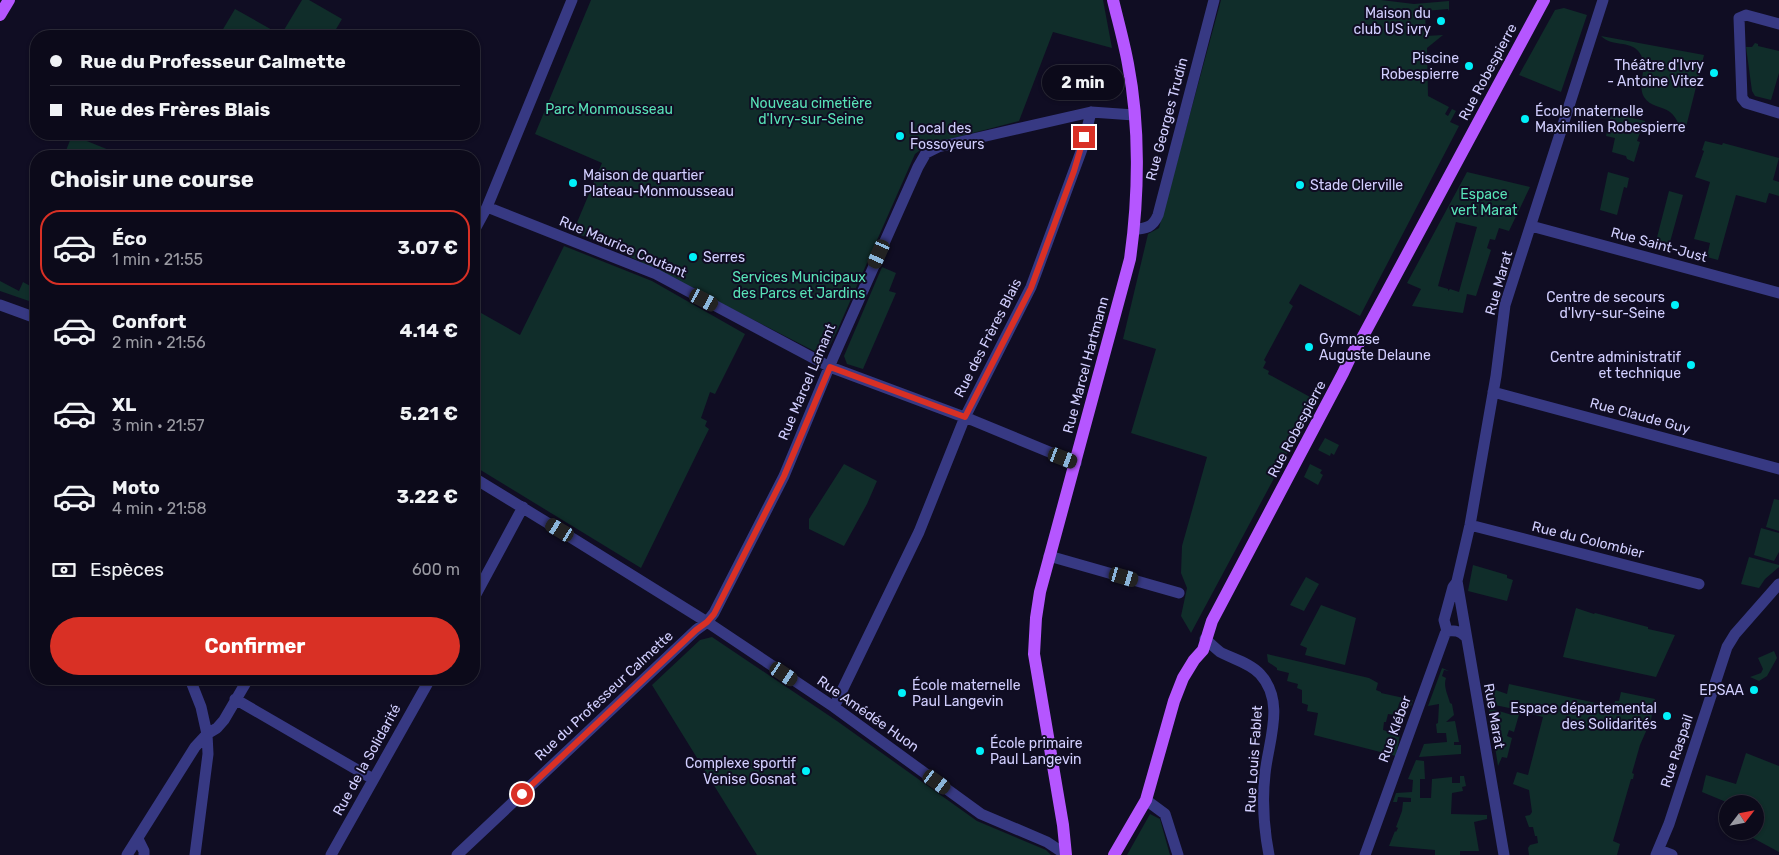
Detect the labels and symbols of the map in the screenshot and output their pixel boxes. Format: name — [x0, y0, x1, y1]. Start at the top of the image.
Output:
place label: Maison du club US ivry — [1354, 5, 1431, 38]
marker: Maison du club US ivry — [1435, 15, 1447, 27]
street label: Rue Robespierre — [1455, 21, 1521, 123]
place label: Piscine Robespierre — [1381, 50, 1459, 83]
street label: Rue Georges Trudin — [1142, 56, 1192, 182]
place label: Théâtre d'Ivry - Antoine Vitez — [1607, 57, 1704, 90]
marker: Piscine Robespierre — [1463, 60, 1475, 72]
callout: 2 min — [1043, 64, 1125, 100]
marker: Théâtre d'Ivry - Antoine Vitez — [1708, 67, 1720, 79]
park label: Nouveau cimetière d'Ivry-sur-Seine — [750, 95, 872, 128]
park label: Parc Monmousseau — [545, 101, 673, 118]
place label: École maternelle Maximilien Robespierre — [1535, 102, 1686, 136]
marker: École maternelle Maximilien Robespierre — [1519, 113, 1531, 125]
place label: Local des Fossoyeurs — [910, 120, 984, 153]
route end — [1073, 126, 1095, 148]
marker: Local des Fossoyeurs — [894, 130, 906, 142]
place label: Maison de quartier Plateau-Monmousseau — [583, 167, 734, 200]
marker: Maison de quartier Plateau-Monmousseau — [567, 177, 579, 189]
place label: Stade Clerville — [1310, 177, 1403, 194]
marker: Stade Clerville — [1294, 179, 1306, 191]
park label: Espace vert Marat — [1451, 186, 1518, 219]
street label: Rue Maurice Coutant — [557, 212, 690, 282]
street label: Rue Saint-Just — [1609, 224, 1709, 266]
car — [866, 237, 891, 271]
street label: Rue Marat — [1482, 248, 1516, 317]
place label: Serres — [703, 249, 745, 266]
marker: Serres — [687, 251, 699, 263]
park label: Services Municipaux des Parcs et Jardins — [732, 269, 866, 302]
street label: Rue des Frères Blais — [951, 276, 1025, 400]
car — [687, 286, 720, 314]
place label: Centre de secours d'Ivry-sur-Seine — [1546, 289, 1665, 322]
street label: Rue Marcel Hartmann — [1060, 295, 1112, 435]
marker: Centre de secours d'Ivry-sur-Seine — [1669, 299, 1681, 311]
street label: Rue Marcel Lamant — [775, 321, 839, 443]
place label: Gymnase Auguste Delaune — [1319, 331, 1431, 364]
marker: Gymnase Auguste Delaune — [1303, 341, 1315, 353]
place label: Centre administratif et technique — [1550, 349, 1682, 382]
marker: Centre administratif et technique — [1685, 359, 1697, 371]
street label: Rue Robespierre — [1264, 378, 1330, 480]
street label: Rue Claude Guy — [1588, 394, 1692, 438]
car — [1046, 446, 1079, 470]
car — [543, 516, 576, 544]
street label: Rue du Colombier — [1530, 518, 1647, 562]
car — [1107, 566, 1140, 588]
street label: Rue du Professeur Calmette — [531, 627, 677, 765]
car — [767, 659, 800, 689]
street label: Rue Amédée Huon — [814, 672, 922, 756]
place label: École maternelle Paul Langevin — [912, 676, 1021, 710]
street label: Rue Marat — [1480, 682, 1508, 751]
place label: EPSAA — [1699, 682, 1745, 699]
marker: EPSAA — [1748, 684, 1760, 696]
marker: École maternelle Paul Langevin — [896, 687, 908, 699]
street label: Rue Kléber — [1375, 693, 1415, 765]
place label: Espace départemental des Solidarités — [1510, 700, 1657, 733]
street label: Rue de la Solidarité — [329, 701, 405, 819]
street label: Rue Louis Fablet — [1242, 704, 1266, 813]
marker: Espace départemental des Solidarités — [1661, 710, 1673, 722]
street label: Rue Raspail — [1657, 712, 1697, 790]
place label: École primaire Paul Langevin — [990, 734, 1083, 768]
marker: École primaire Paul Langevin — [974, 745, 986, 757]
place label: Complexe sportif Venise Gosnat — [685, 755, 797, 788]
marker: Complexe sportif Venise Gosnat — [800, 765, 812, 777]
car — [920, 767, 953, 797]
route start — [511, 783, 533, 805]
north arrow — [1719, 795, 1764, 840]

